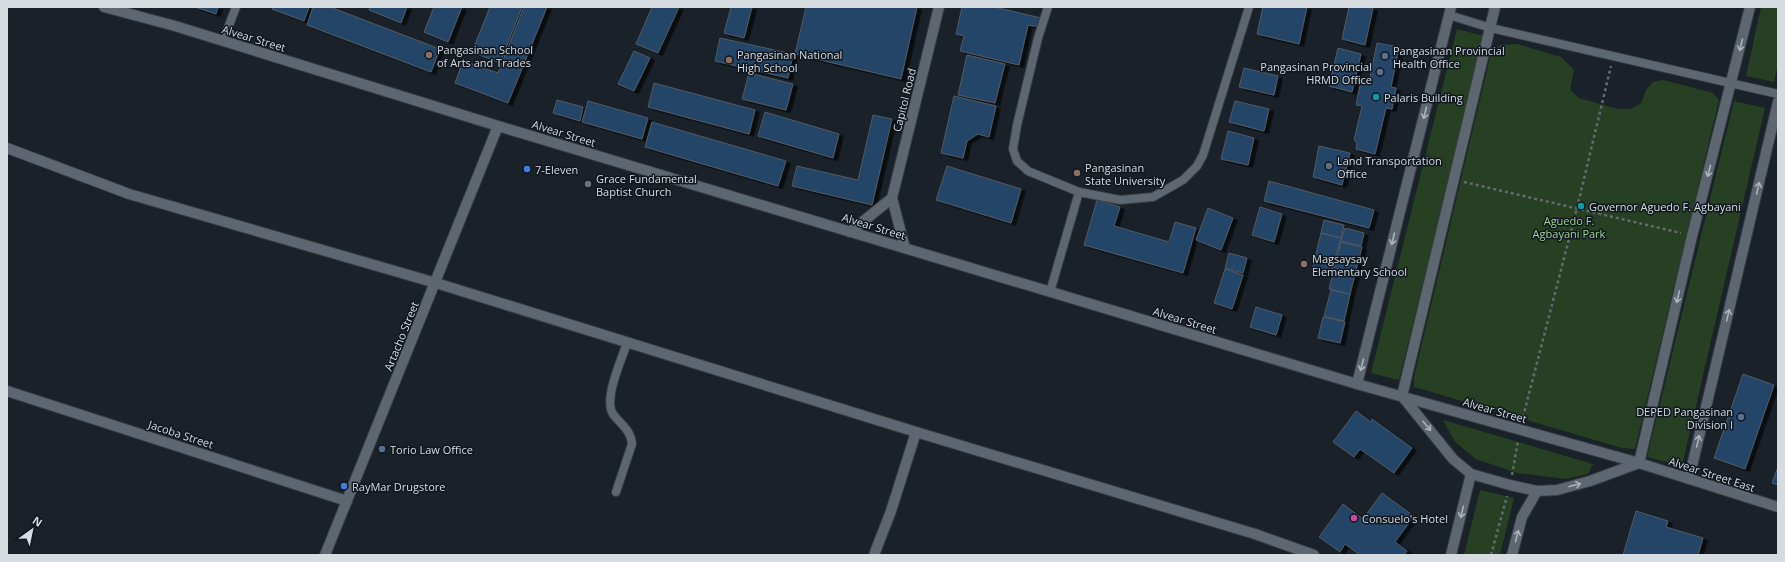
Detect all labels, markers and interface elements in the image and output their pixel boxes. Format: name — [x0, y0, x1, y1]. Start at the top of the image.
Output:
street label: Alvear Street — [220, 21, 288, 55]
one-way arrow — [1736, 38, 1744, 51]
place label: Pangasinan School of Arts and Trades — [437, 42, 533, 70]
place label: Pangasinan Provincial Health Office — [1393, 43, 1505, 71]
place label: Pangasinan National High School — [737, 47, 842, 75]
marker: Pangasinan School of Arts and Trades — [424, 50, 434, 60]
marker: Pangasinan Provincial Health Office — [1380, 51, 1390, 61]
marker: Pangasinan National High School — [724, 55, 734, 65]
place label: Pangasinan Provincial HRMD Office — [1260, 59, 1372, 87]
street label: Capitol Road — [889, 67, 919, 133]
marker: Pangasinan Provincial HRMD Office — [1375, 67, 1385, 77]
place label: Palaris Building — [1384, 90, 1463, 105]
marker: Palaris Building — [1371, 92, 1381, 102]
one-way arrow — [1420, 106, 1428, 119]
street label: Alvear Street — [530, 116, 598, 150]
place label: Land Transportation Office — [1337, 153, 1442, 181]
place label: Pangasinan State University — [1085, 160, 1166, 188]
marker: Land Transportation Office — [1324, 161, 1334, 171]
place label: 7-Eleven — [535, 162, 578, 177]
marker: 7-Eleven — [522, 164, 532, 174]
one-way arrow — [1704, 164, 1712, 177]
marker: Pangasinan State University — [1072, 168, 1082, 178]
place label: Grace Fundamental Baptist Church — [596, 171, 697, 199]
marker: Grace Fundamental Baptist Church — [583, 179, 593, 189]
one-way arrow — [1754, 182, 1762, 195]
place label: Governor Aguedo F. Agbayani — [1589, 199, 1741, 214]
marker: Governor Aguedo F. Agbayani — [1576, 201, 1586, 211]
street label: Alvear Street — [840, 209, 908, 243]
park label: Aguedo F. Agbayani Park — [1533, 213, 1606, 241]
one-way arrow — [1389, 232, 1396, 245]
place label: Magsaysay Elementary School — [1312, 251, 1407, 279]
marker: Magsaysay Elementary School — [1299, 259, 1309, 269]
one-way arrow — [1673, 290, 1681, 303]
street label: Artacho Street — [380, 299, 422, 373]
street label: Alvear Street — [1151, 303, 1219, 337]
one-way arrow — [1724, 308, 1732, 321]
one-way arrow — [1357, 358, 1365, 371]
street label: Alvear Street — [1461, 394, 1529, 426]
place label: DEPED Pangasinan Division I — [1636, 404, 1733, 432]
marker: DEPED Pangasinan Division I — [1736, 412, 1746, 422]
street label: Jacoba Street — [146, 416, 215, 452]
one-way arrow — [1422, 421, 1431, 432]
one-way arrow — [1694, 435, 1702, 448]
place label: Torio Law Office — [390, 442, 473, 457]
marker: Torio Law Office — [377, 444, 387, 454]
street label: Alvear Street East — [1667, 453, 1757, 495]
place label: RayMar Drugstore — [352, 479, 445, 494]
marker: RayMar Drugstore — [339, 481, 349, 491]
one-way arrow — [1568, 481, 1581, 488]
one-way arrow — [1458, 505, 1465, 518]
north arrow — [12, 510, 52, 550]
place label: Consuelo's Hotel — [1362, 511, 1448, 526]
text: N — [30, 512, 46, 530]
marker: Consuelo's Hotel — [1349, 513, 1359, 523]
one-way arrow — [1513, 530, 1521, 543]

